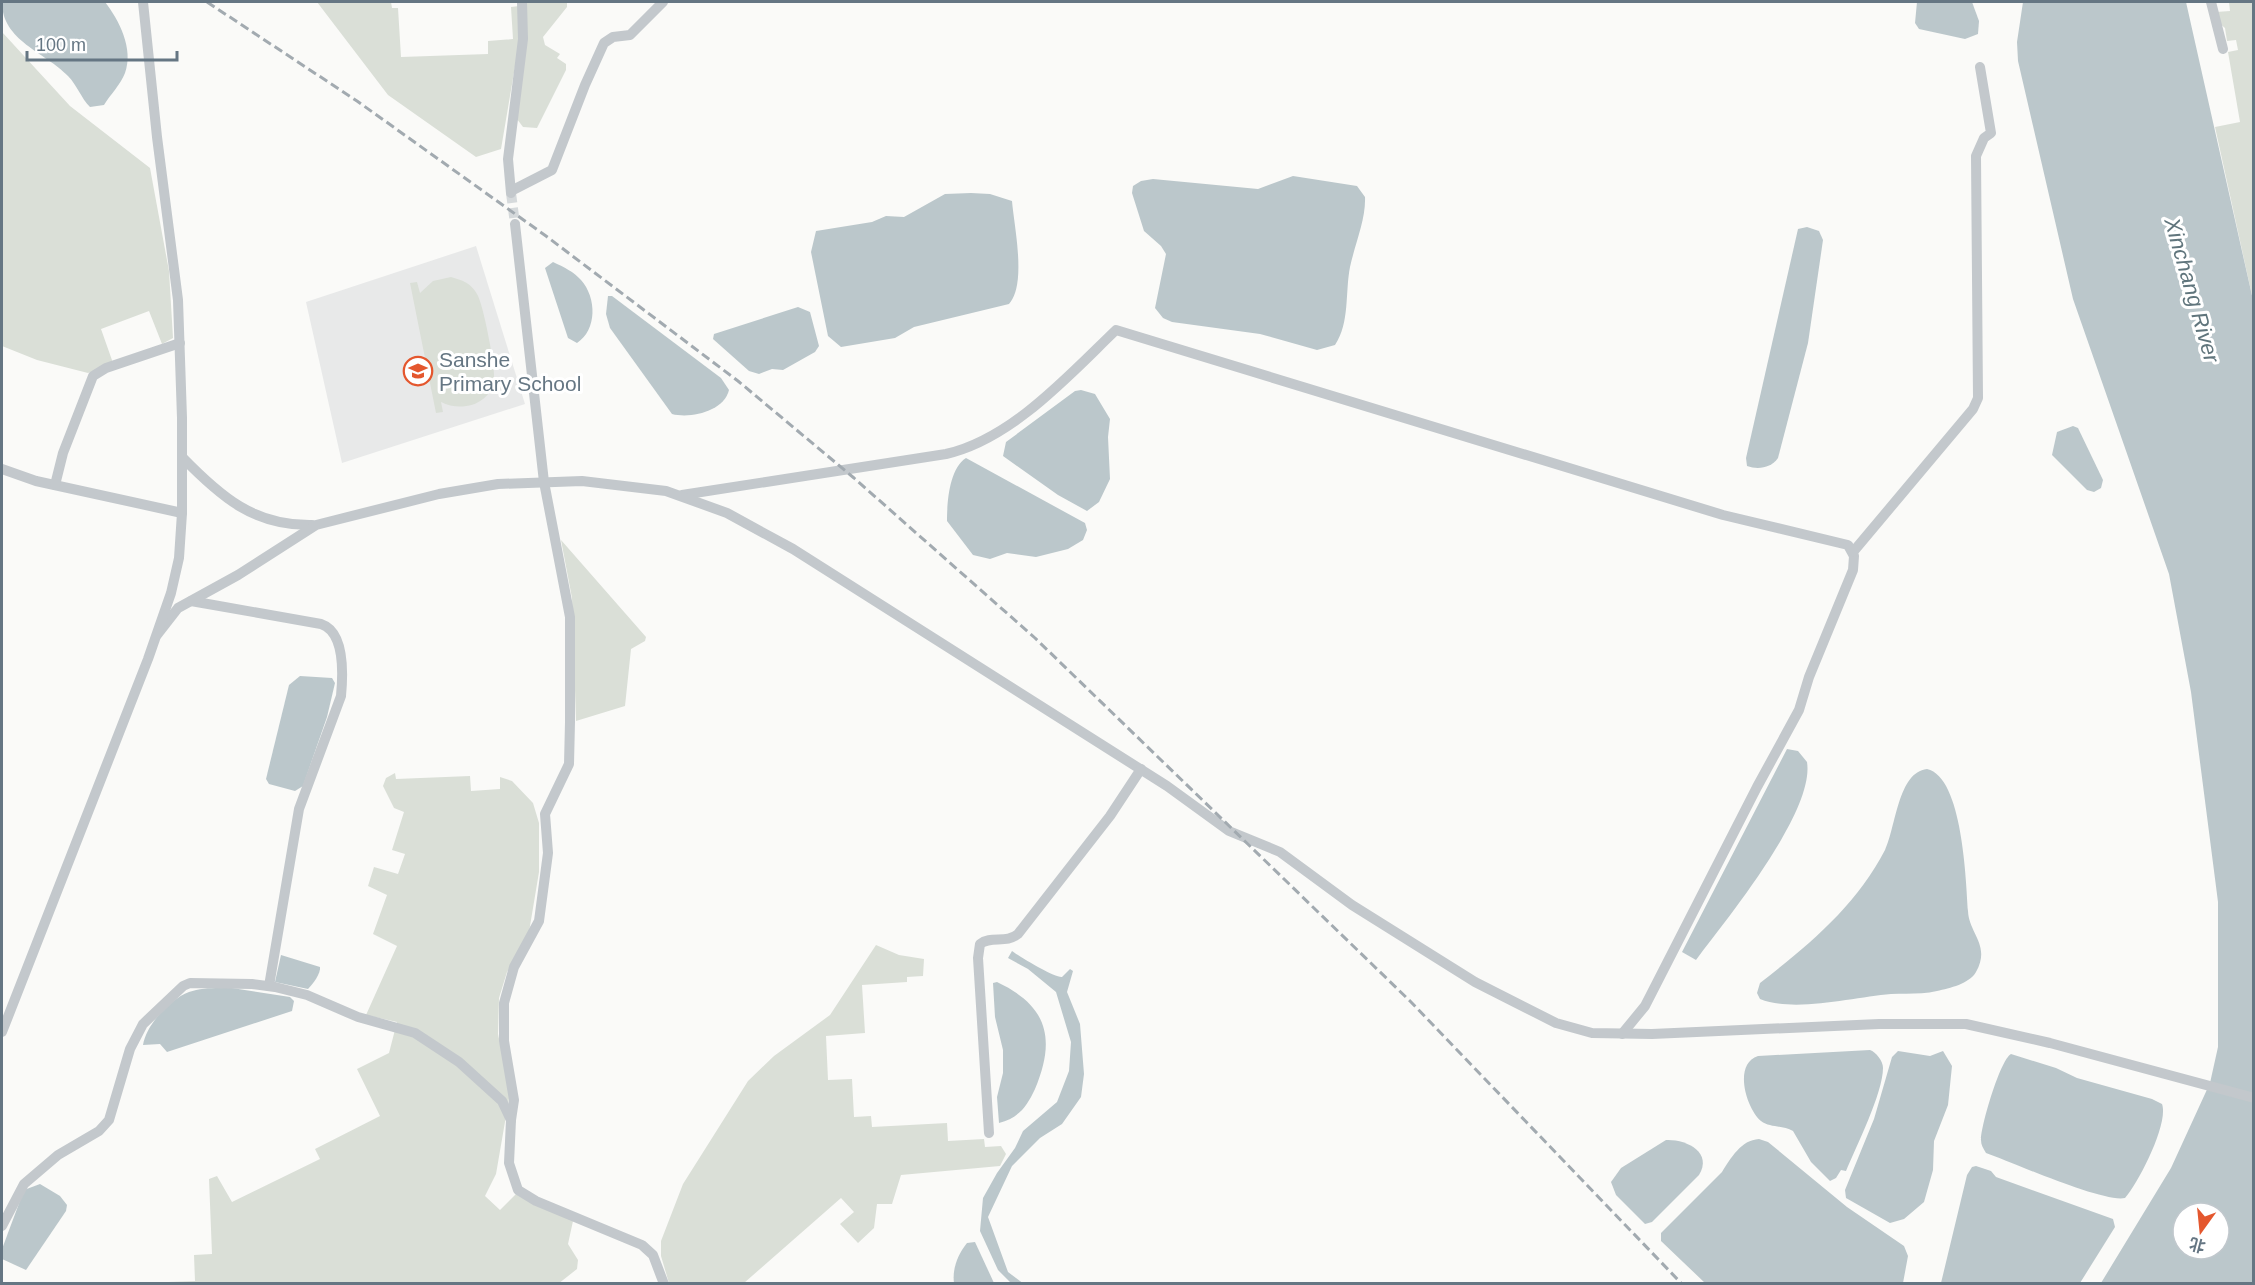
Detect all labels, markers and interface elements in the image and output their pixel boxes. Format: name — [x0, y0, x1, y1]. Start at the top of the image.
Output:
scale bar — [27, 24, 177, 62]
text: 100 m — [36, 35, 86, 55]
water label: Xinchang River — [2159, 214, 2225, 367]
place label: Sanshe Primary School — [439, 348, 581, 395]
school or university icon: Sanshe Primary School — [402, 355, 434, 387]
north arrow — [2171, 1201, 2231, 1261]
text: 北 — [2187, 1235, 2207, 1255]

